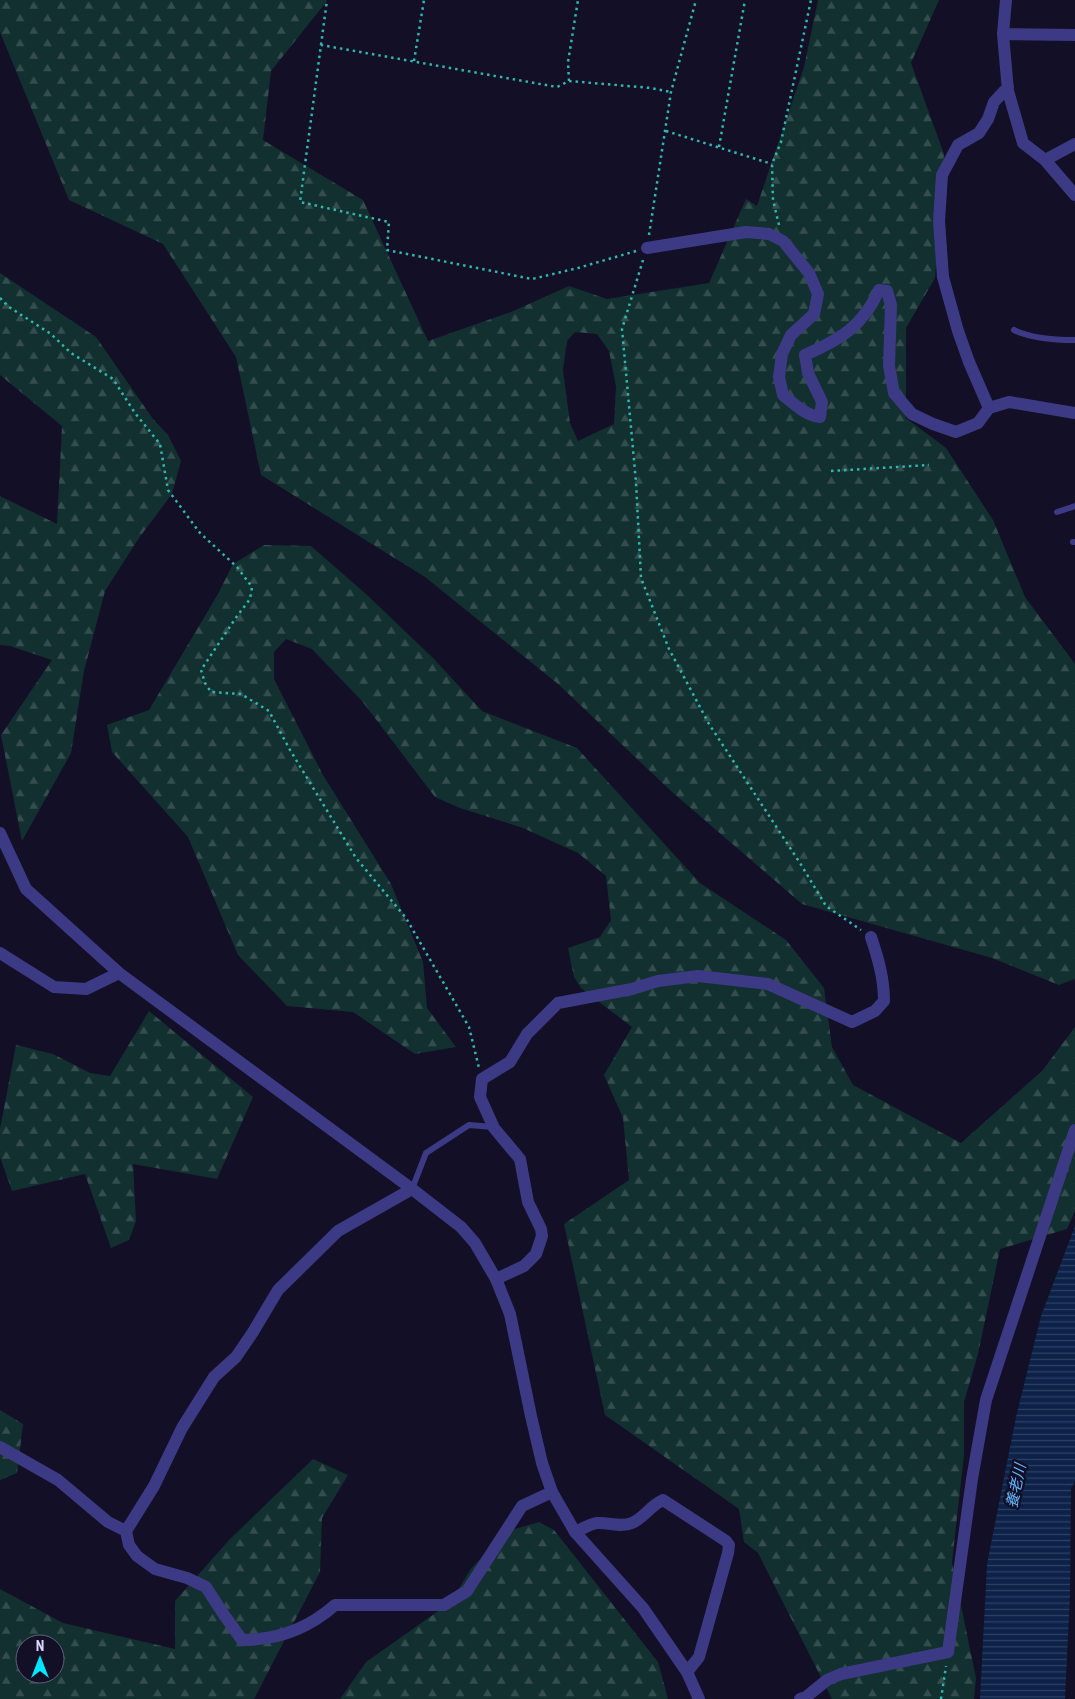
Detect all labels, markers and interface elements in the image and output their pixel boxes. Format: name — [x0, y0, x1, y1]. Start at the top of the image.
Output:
water label: 養老川 — [1003, 1460, 1030, 1510]
north arrow — [15, 1634, 65, 1684]
text: N — [36, 1638, 44, 1654]

